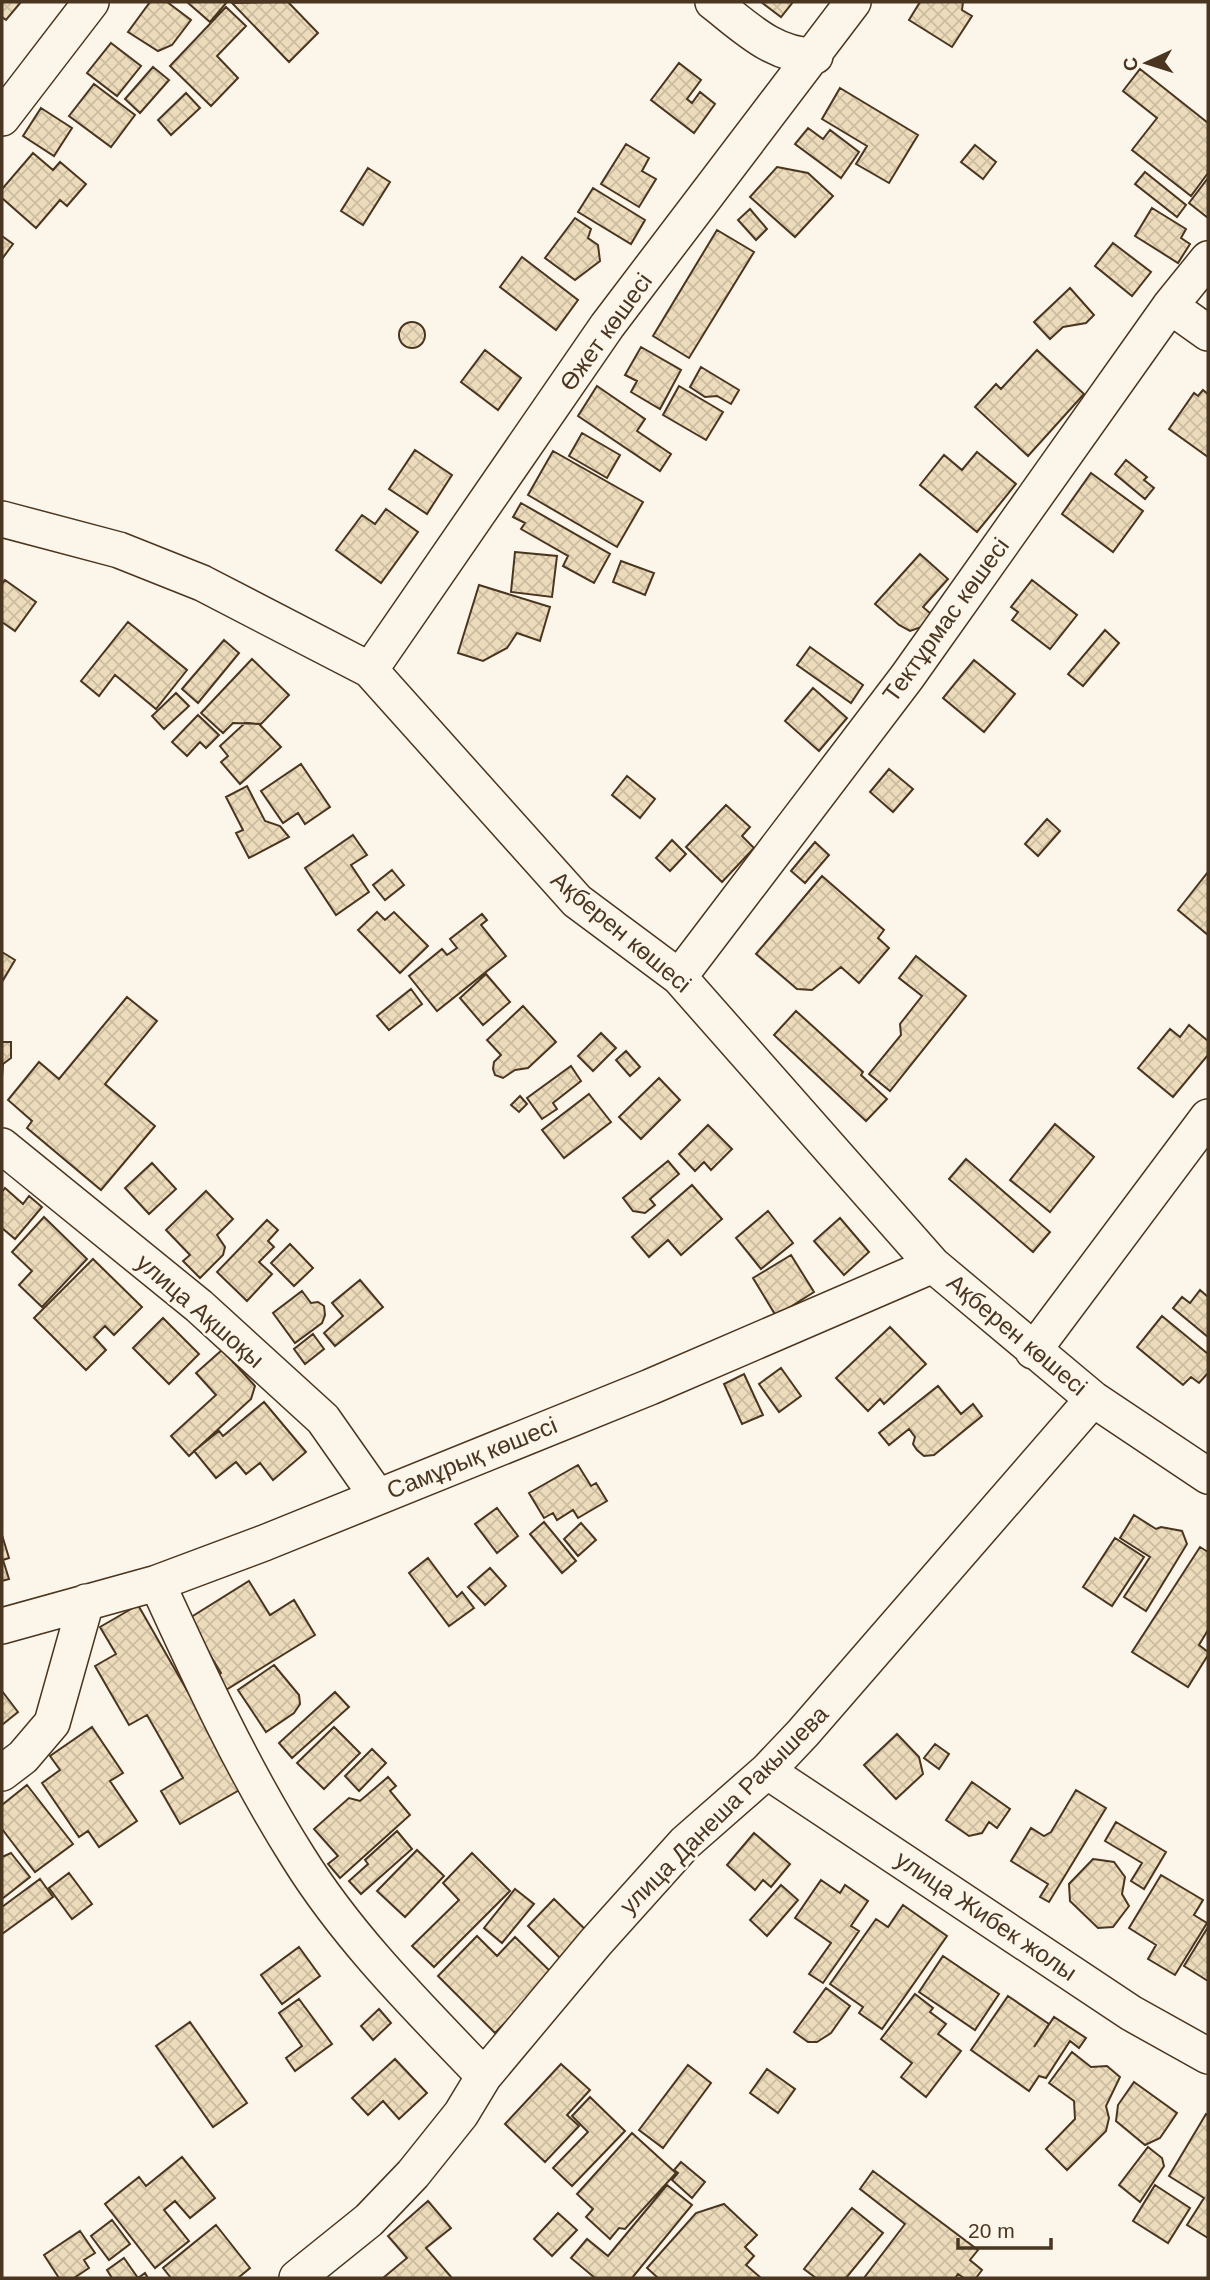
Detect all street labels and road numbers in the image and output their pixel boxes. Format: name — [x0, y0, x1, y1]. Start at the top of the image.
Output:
street label: Өжет көшесі — [554, 268, 657, 396]
street label: Тектұрмас көшесі — [877, 532, 1014, 707]
street label: Ақберен көшесі — [546, 865, 697, 998]
street label: улица Ақшоқы — [131, 1248, 269, 1373]
street label: Ақберен көшесі — [942, 1268, 1093, 1401]
street label: Самұрық көшесі — [383, 1411, 561, 1504]
street label: улица Данеша Ракышева — [614, 1700, 834, 1919]
street label: улица Жибек жолы — [891, 1845, 1082, 1986]

